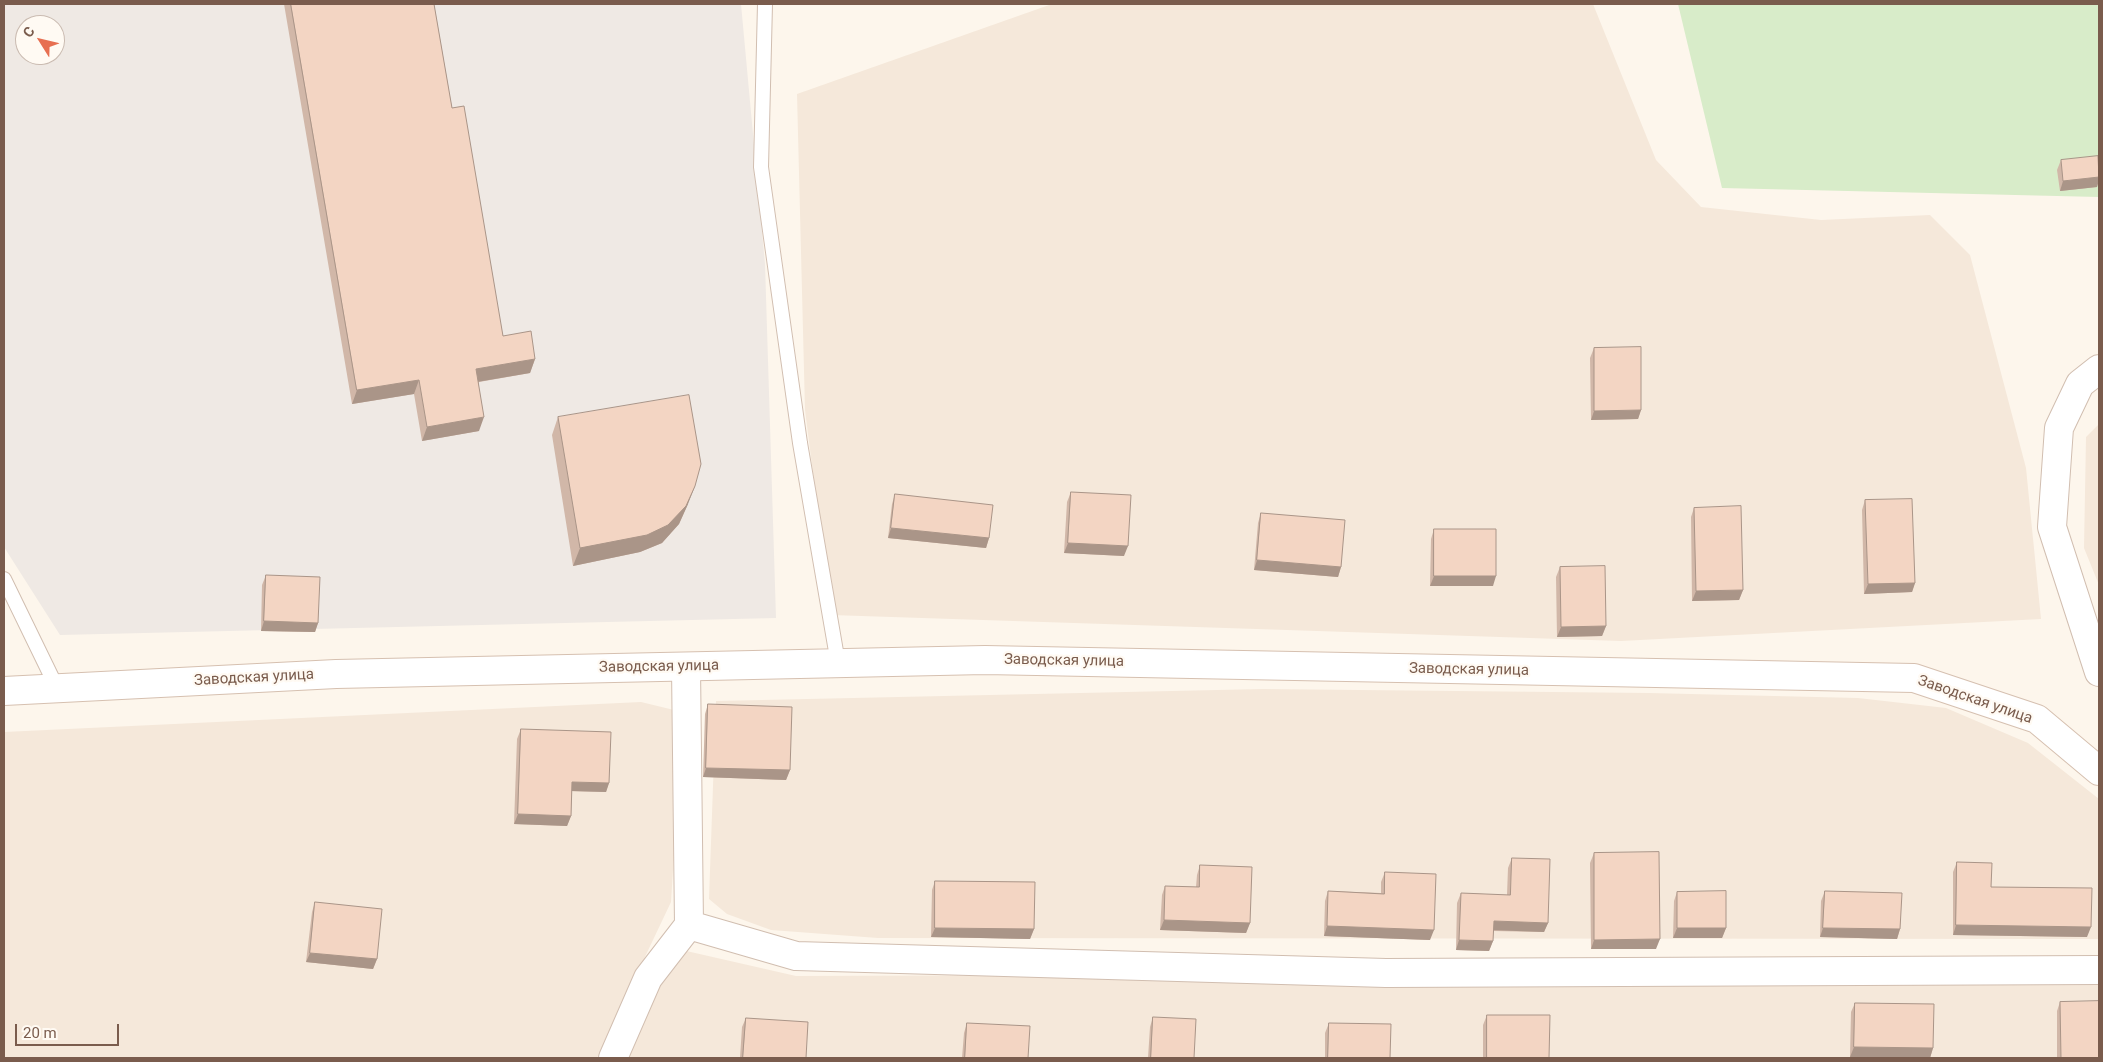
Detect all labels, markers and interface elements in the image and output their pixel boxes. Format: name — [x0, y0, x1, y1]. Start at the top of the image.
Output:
north arrow — [15, 15, 65, 65]
text: С — [20, 23, 38, 40]
street label: Заводская улица — [1004, 651, 1124, 671]
street label: Заводская улица — [599, 657, 719, 677]
street label: Заводская улица — [1409, 660, 1529, 680]
street label: Заводская улица — [194, 666, 314, 690]
street label: Заводская улица — [1915, 672, 2035, 728]
scale bar — [18, 1014, 121, 1046]
text: 20 m — [23, 1024, 57, 1042]

